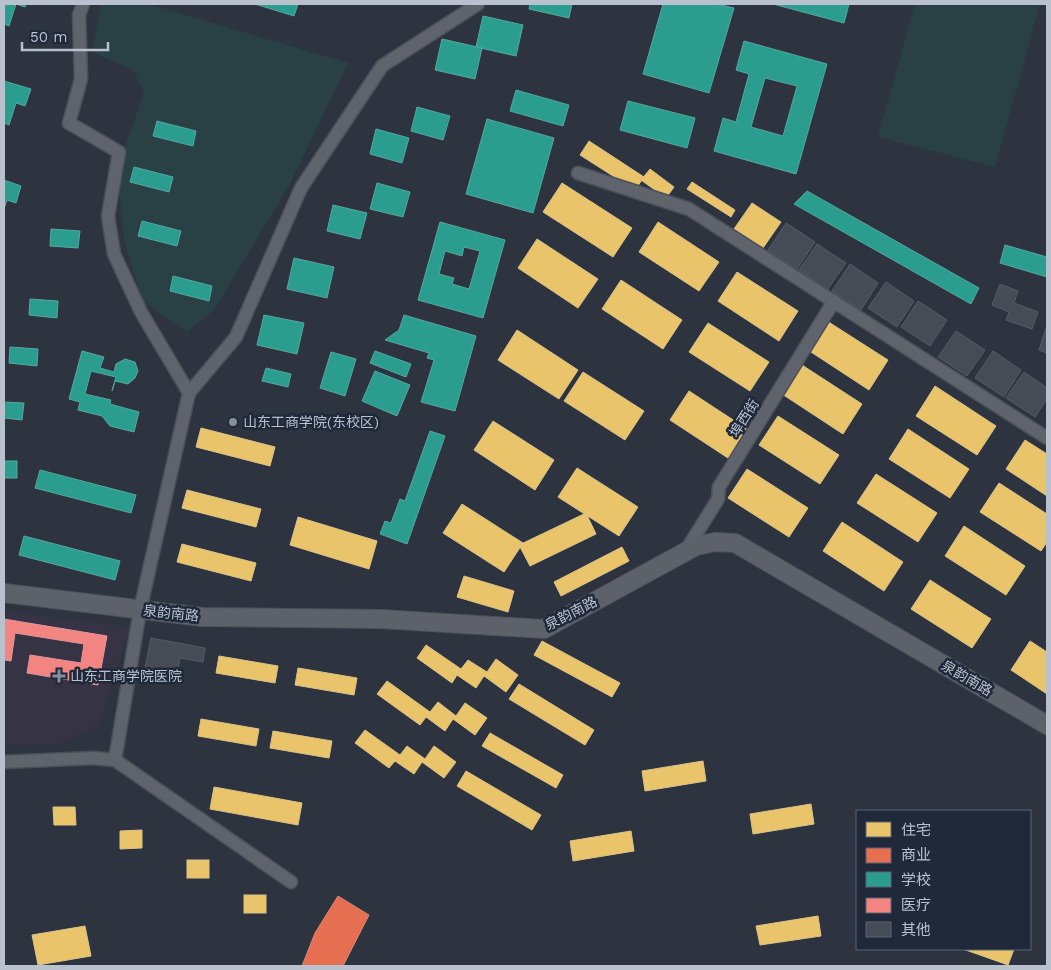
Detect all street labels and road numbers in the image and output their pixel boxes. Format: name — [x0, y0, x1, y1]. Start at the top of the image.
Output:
street label: 埠西街 — [726, 396, 762, 440]
street label: 泉韵南路 — [542, 593, 600, 633]
street label: 泉韵南路 — [142, 602, 200, 624]
street label: 泉韵南路 — [939, 657, 995, 699]

